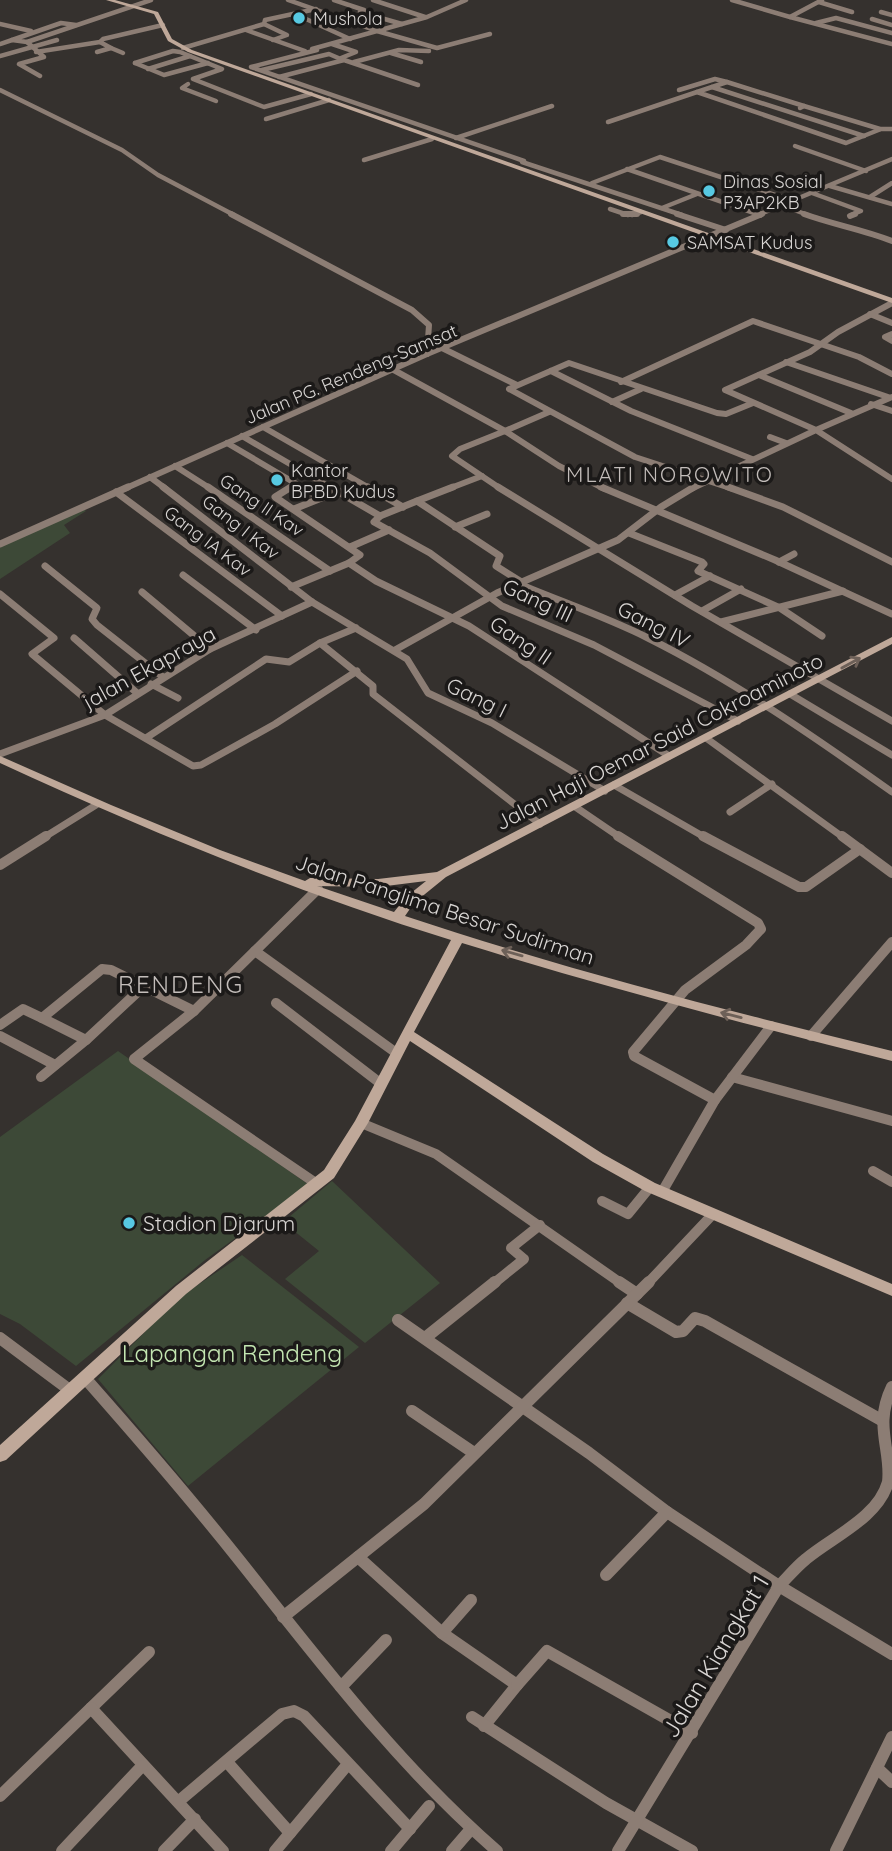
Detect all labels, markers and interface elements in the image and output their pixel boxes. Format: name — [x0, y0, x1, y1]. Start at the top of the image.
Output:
place label: Mushola — [313, 7, 383, 30]
marker: Mushola — [291, 10, 307, 26]
place label: Dinas Sosial P3AP2KB — [723, 170, 823, 214]
marker: Dinas Sosial P3AP2KB — [701, 183, 717, 199]
place label: SAMSAT Kudus — [687, 231, 812, 254]
marker: SAMSAT Kudus — [665, 234, 681, 250]
street label: Jalan PG. Rendeng-Samsat — [241, 319, 461, 429]
place label: Kantor BPBD Kudus — [291, 459, 395, 503]
district label: MLATI NOROWITO — [566, 461, 774, 487]
street label: Gang II Kav — [216, 468, 308, 542]
marker: Kantor BPBD Kudus — [269, 472, 285, 488]
street label: Gang I Kav — [198, 490, 284, 564]
street label: Gang IA Kav — [160, 501, 256, 581]
street label: Gang III — [499, 573, 577, 627]
street label: Gang IV — [613, 595, 695, 653]
street label: Gang II — [485, 610, 557, 670]
street label: jalan Ekapraya — [77, 620, 220, 715]
street label: Jalan Haji Oemar Said Cokroaminoto — [491, 647, 827, 835]
one-way arrow — [840, 656, 861, 669]
street label: Gang I — [443, 671, 511, 723]
street label: Jalan Panglima Besar Sudirman — [292, 848, 598, 970]
one-way arrow — [501, 945, 523, 958]
district label: RENDENG — [118, 969, 244, 999]
one-way arrow — [720, 1008, 743, 1021]
place label: Stadion Djarum — [143, 1210, 295, 1236]
marker: Stadion Djarum — [121, 1215, 137, 1231]
park label: Lapangan Rendeng — [122, 1338, 342, 1368]
street label: Jalan Kiangkat 1 — [655, 1569, 775, 1743]

